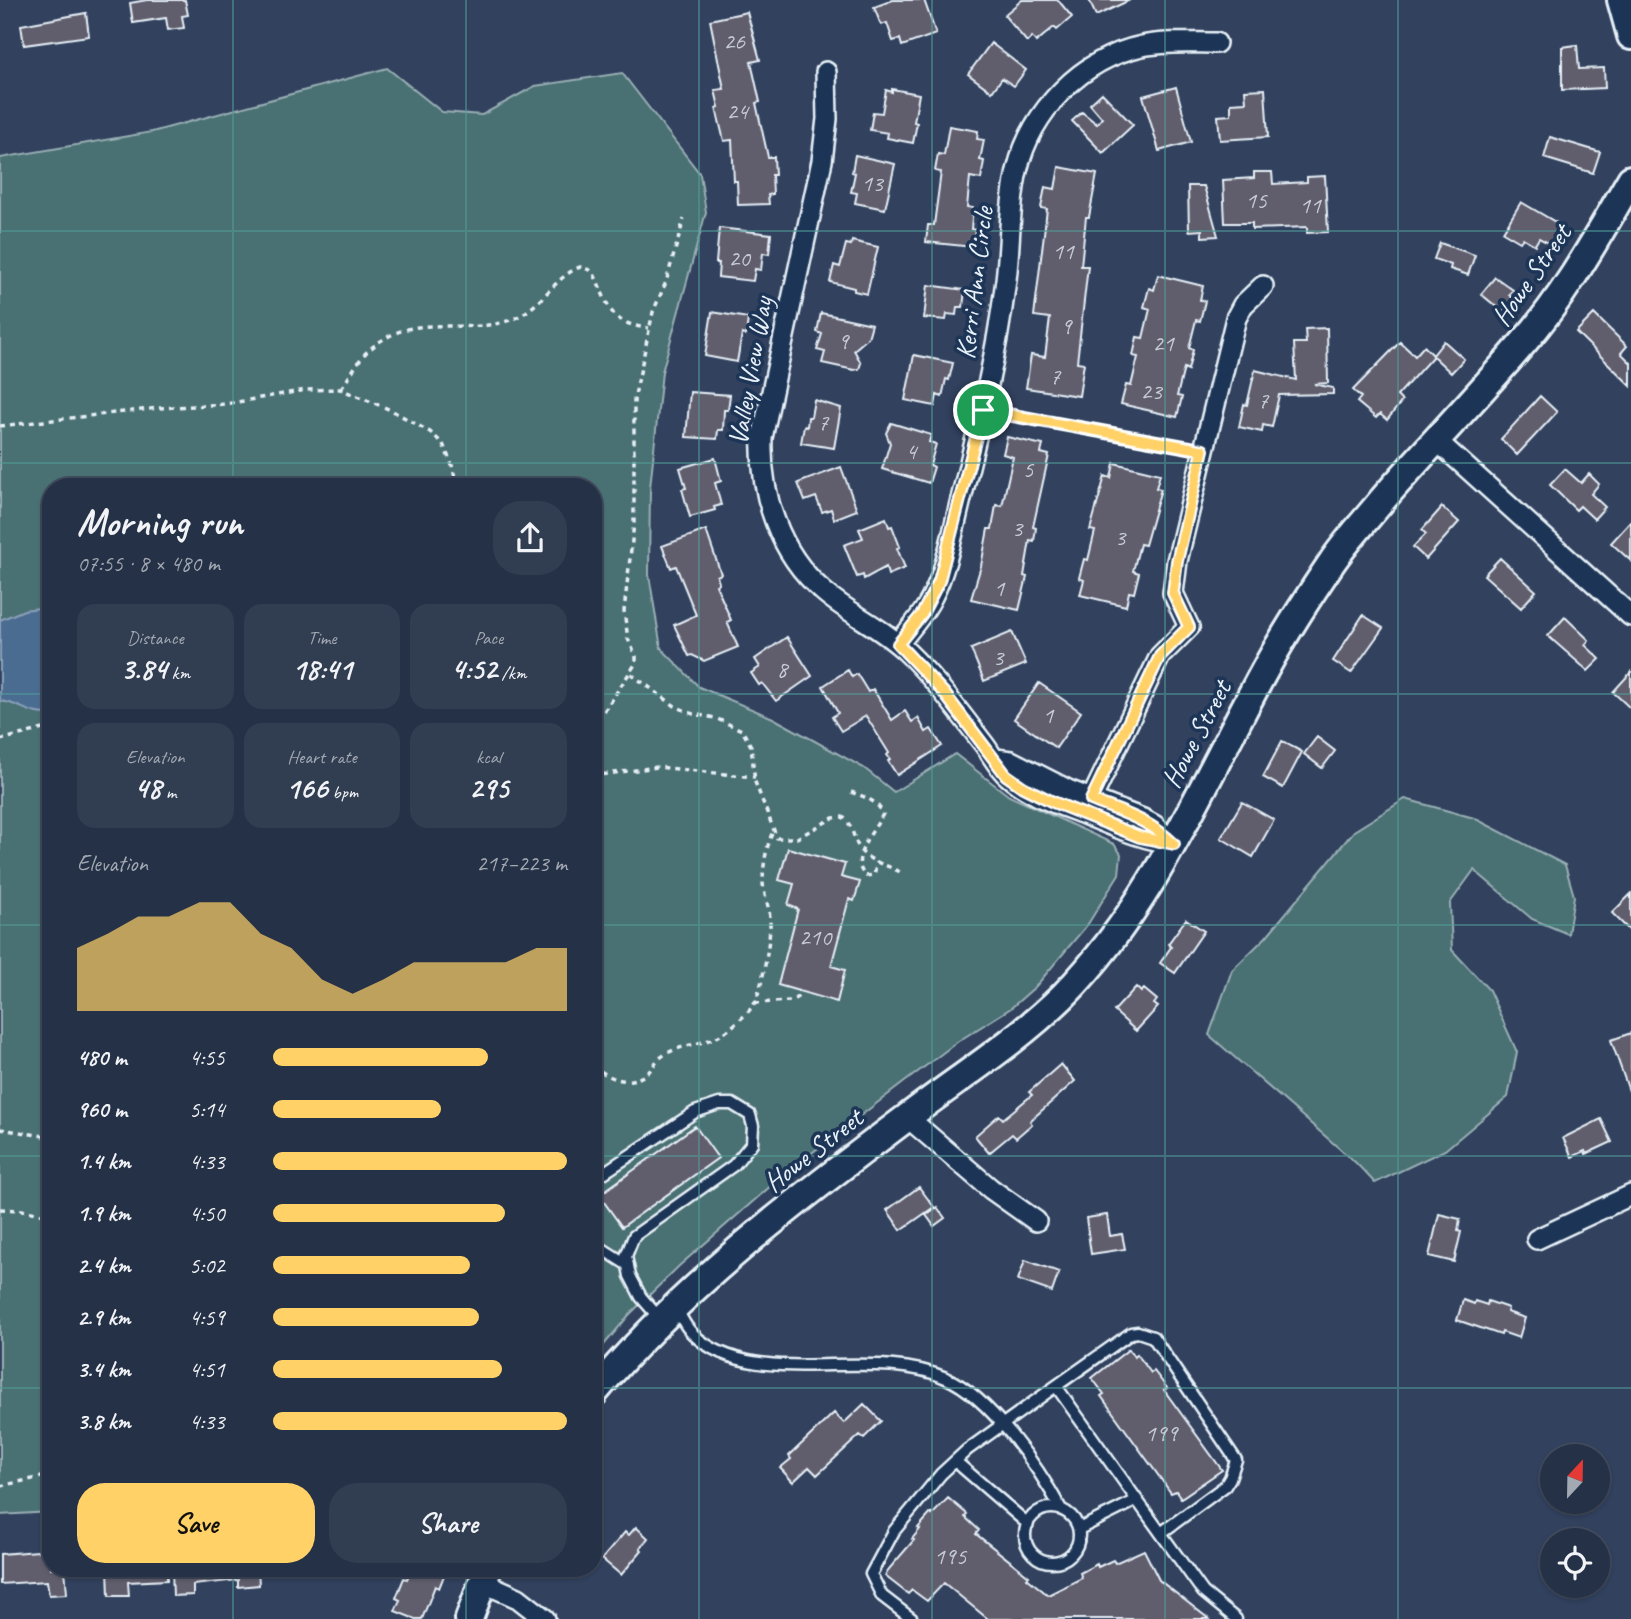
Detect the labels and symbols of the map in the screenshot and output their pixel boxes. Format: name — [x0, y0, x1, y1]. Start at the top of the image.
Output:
house number: 26 — [723, 26, 746, 56]
house number: 24 — [726, 96, 750, 126]
house number: 13 — [861, 168, 885, 198]
house number: 15 — [1245, 185, 1268, 215]
house number: 11 — [1299, 190, 1322, 220]
street label: Kerri Ann Circle — [947, 203, 1001, 361]
street label: Howe Street — [1483, 215, 1580, 333]
house number: 11 — [1052, 236, 1075, 266]
house number: 20 — [728, 243, 752, 273]
street label: Valley View Way — [720, 292, 781, 448]
house number: 9 — [1061, 311, 1074, 341]
house number: 9 — [838, 326, 851, 356]
house number: 21 — [1152, 328, 1175, 358]
house number: 7 — [1050, 361, 1062, 391]
house number: 23 — [1140, 376, 1164, 406]
pin — [953, 380, 1013, 440]
house number: 7 — [1258, 385, 1270, 415]
house number: 7 — [818, 407, 830, 437]
house number: 4 — [906, 436, 919, 466]
house number: 5 — [1023, 454, 1035, 484]
house number: 3 — [1012, 513, 1025, 543]
house number: 3 — [1115, 522, 1128, 552]
house number: 1 — [994, 573, 1006, 603]
house number: 3 — [993, 642, 1006, 672]
house number: 8 — [777, 654, 790, 684]
street label: Howe Street — [1153, 672, 1240, 793]
house number: 1 — [1043, 700, 1055, 730]
house number: 210 — [799, 922, 833, 952]
street label: Howe Street — [756, 1099, 872, 1200]
house number: 199 — [1145, 1418, 1179, 1448]
north arrow — [1540, 1444, 1610, 1514]
house number: 195 — [934, 1541, 967, 1571]

